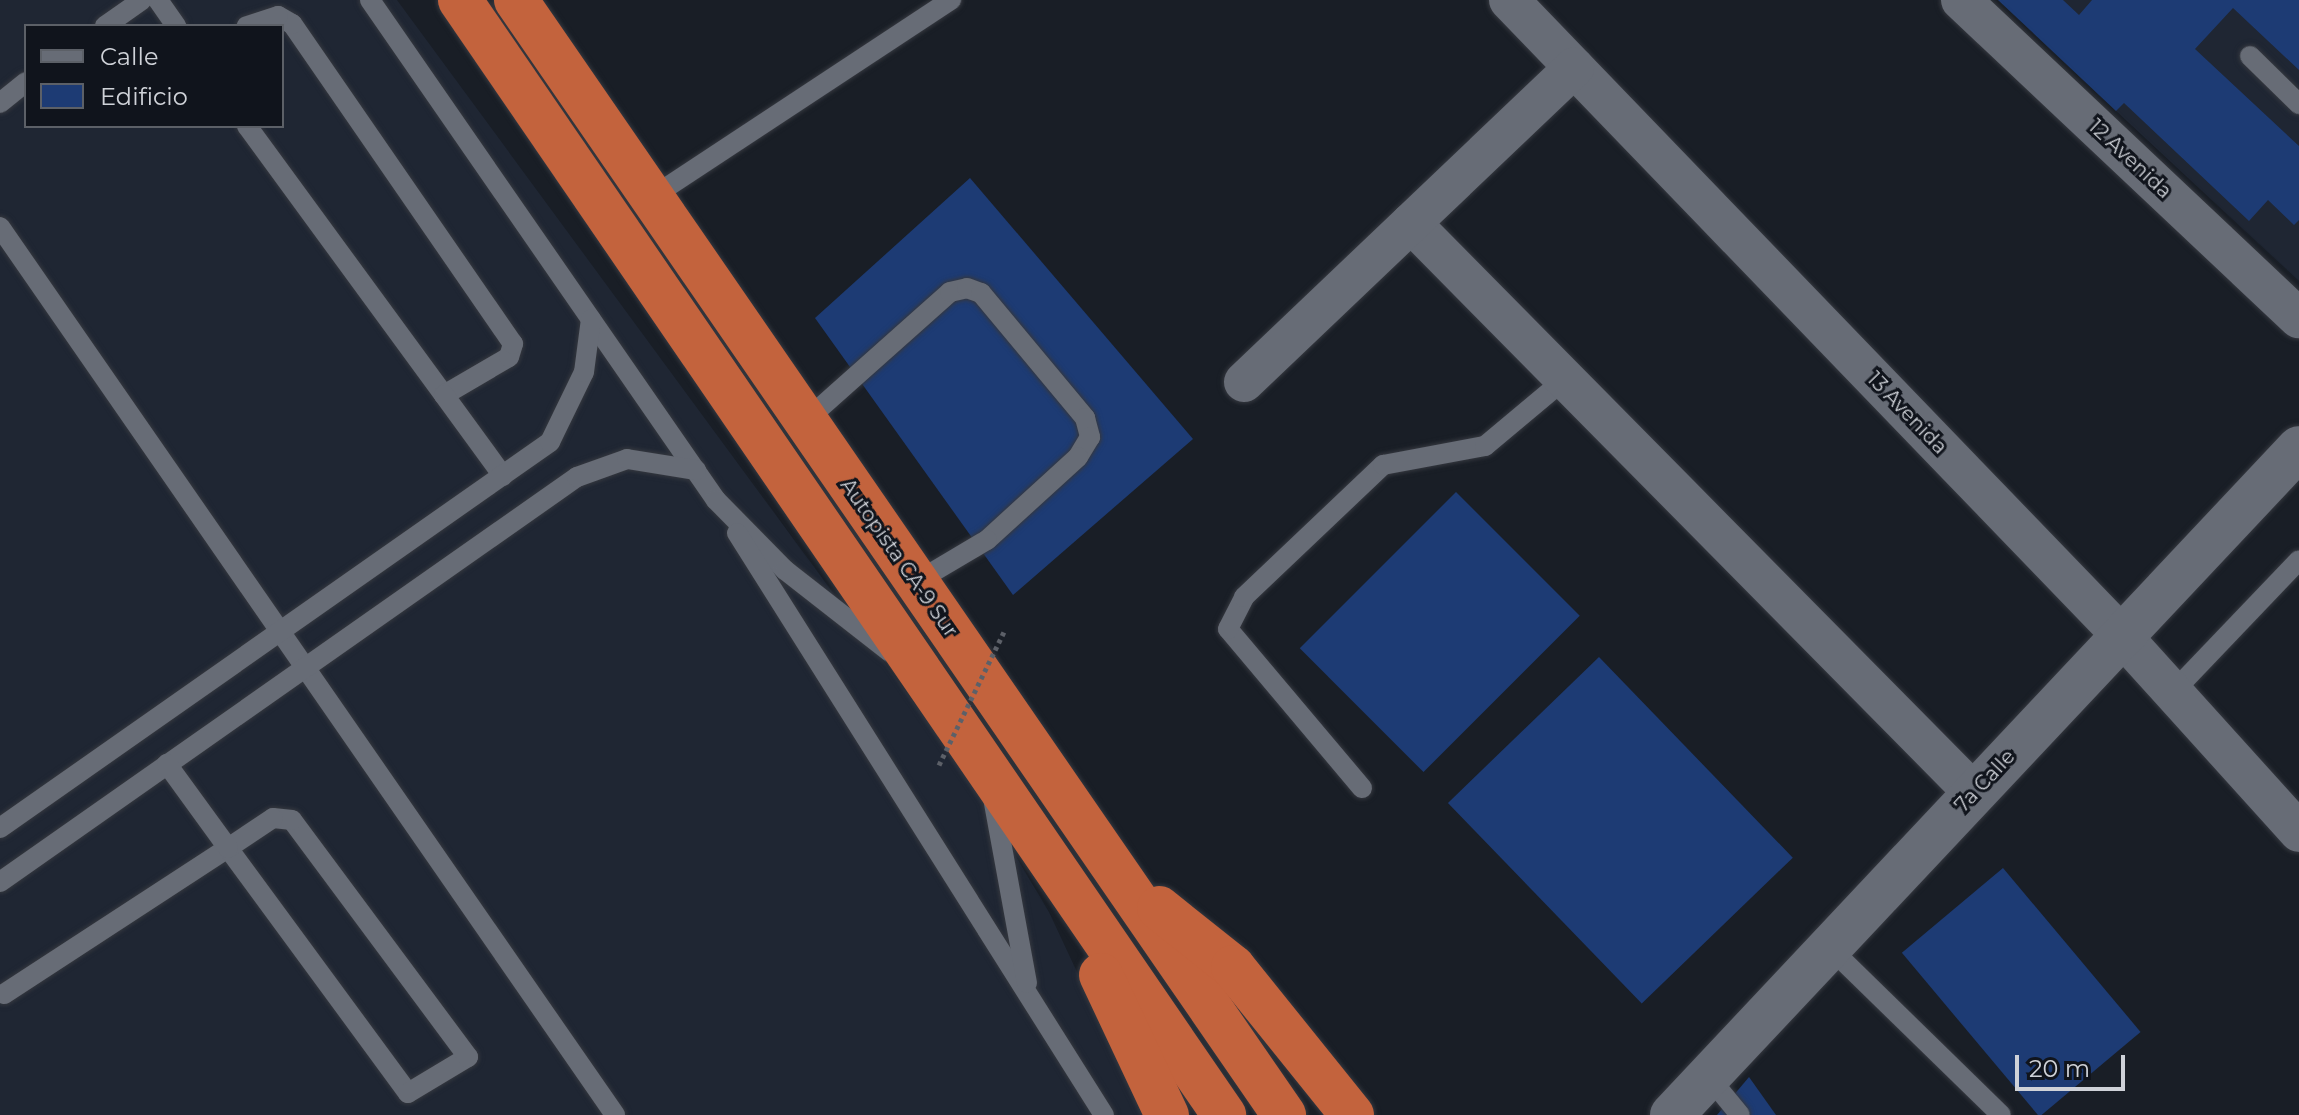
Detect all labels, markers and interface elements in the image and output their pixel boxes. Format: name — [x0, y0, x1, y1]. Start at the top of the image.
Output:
legend — [24, 24, 284, 128]
text: Calle — [100, 42, 158, 71]
text: Edificio — [100, 82, 188, 111]
street label: 12 Avenida — [2084, 115, 2176, 203]
street label: 13 Avenida — [1862, 367, 1952, 459]
street label: Autopista CA-9 Sur — [835, 474, 963, 642]
street label: 7a Calle — [1950, 745, 2020, 817]
scale bar — [2019, 1039, 2129, 1089]
text: 20 m — [2029, 1054, 2090, 1083]

